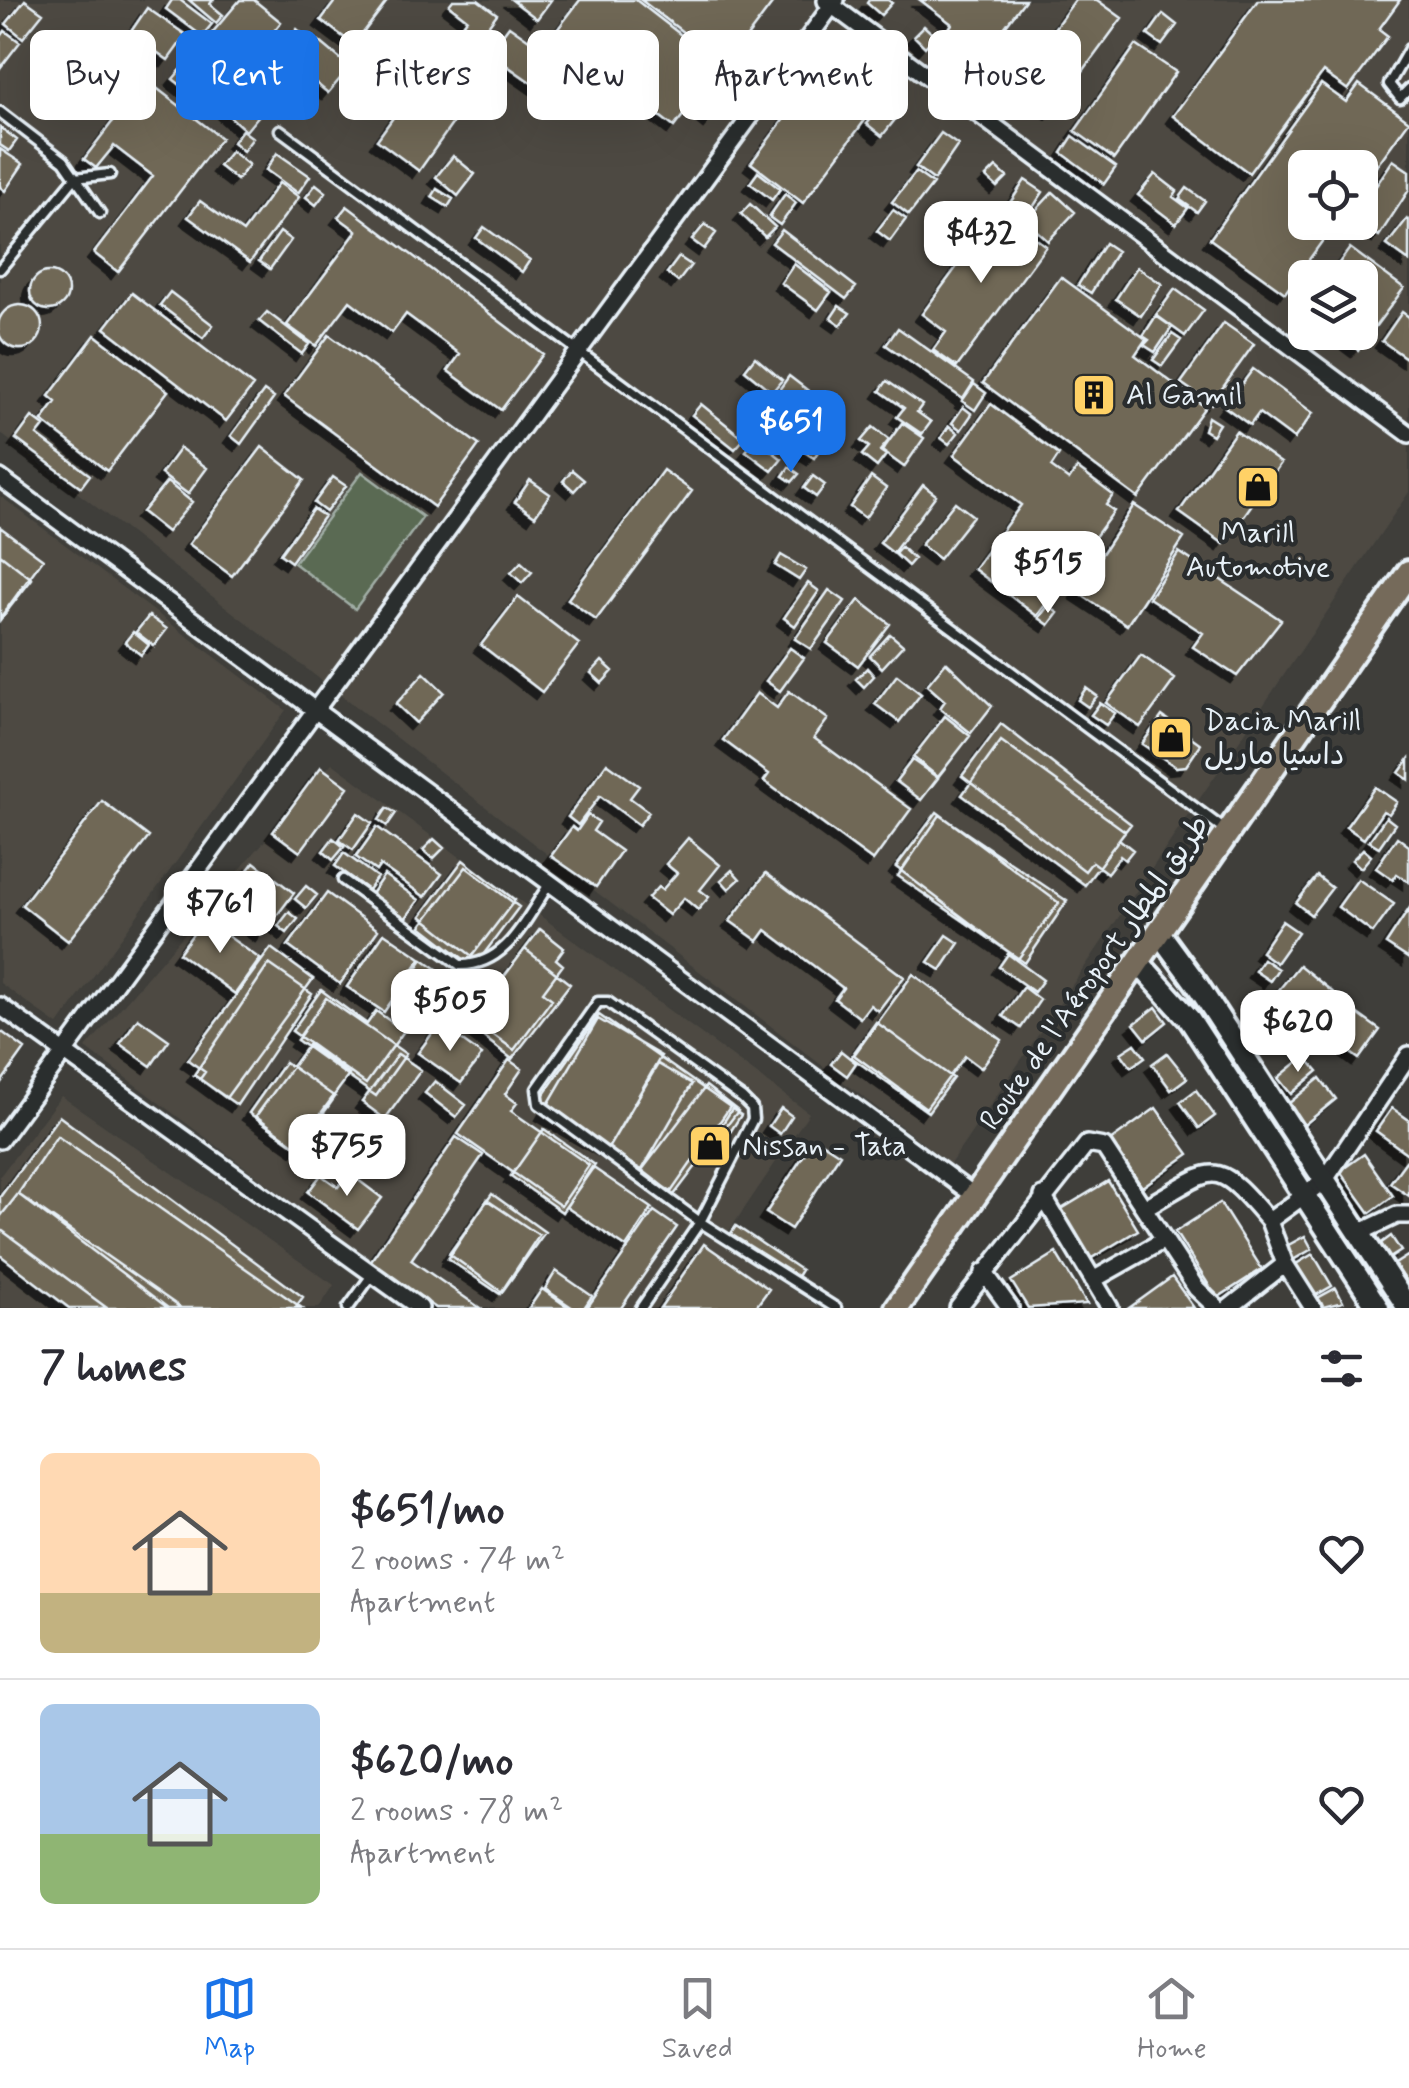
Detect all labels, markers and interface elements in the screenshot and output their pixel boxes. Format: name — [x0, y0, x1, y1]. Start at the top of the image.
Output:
chip: Buy — [30, 30, 156, 120]
chip: Rent — [176, 30, 319, 120]
chip: Filters — [339, 30, 507, 120]
chip: New — [527, 30, 659, 120]
chip: Apartment — [679, 30, 908, 120]
chip: House — [928, 30, 1081, 120]
map controls — [1288, 150, 1378, 350]
button: locate — [1288, 150, 1378, 240]
pin: $432 — [922, 201, 1040, 286]
text: $432 — [946, 212, 1016, 254]
button: layers — [1288, 260, 1378, 350]
building icon: Al Gamil — [1071, 372, 1117, 418]
place label: Al Gamil — [1126, 376, 1243, 415]
pin: $651 — [732, 390, 850, 475]
text: $651 — [759, 401, 823, 443]
shop icon: Marill Automotive — [1235, 464, 1281, 510]
place label: Marill Automotive — [1186, 514, 1330, 587]
pin: $515 — [989, 531, 1107, 616]
text: $515 — [1013, 542, 1083, 584]
place label: Dacia Marill داسيا ماريل — [1204, 702, 1362, 775]
shop icon: Dacia Marill داسيا ماريل — [1148, 715, 1194, 761]
street label: Route de l'Aéroport طريق المطار — [971, 808, 1219, 1138]
pin: $761 — [161, 871, 279, 956]
text: $761 — [186, 882, 254, 924]
pin: $505 — [391, 969, 509, 1054]
text: $505 — [413, 980, 487, 1022]
pin: $620 — [1239, 990, 1357, 1075]
text: $620 — [1262, 1001, 1334, 1043]
pin: $755 — [288, 1114, 406, 1199]
shop icon: Nissan - Tata — [687, 1123, 733, 1169]
text: $755 — [310, 1125, 384, 1167]
place label: Nissan - Tata — [742, 1127, 906, 1166]
text: 7 homes — [40, 1341, 187, 1396]
icon: filters — [1314, 1341, 1369, 1396]
text: $651/mo — [350, 1484, 505, 1539]
icon: home — [120, 1493, 240, 1613]
icon: heart — [1314, 1526, 1369, 1581]
text: 2 rooms · 74 m² — [350, 1539, 565, 1581]
text: Apartment — [350, 1581, 495, 1623]
text: $620/mo — [350, 1735, 513, 1790]
icon: home — [120, 1744, 240, 1864]
icon: heart — [1314, 1777, 1369, 1832]
text: 2 rooms · 78 m² — [350, 1790, 563, 1832]
text: Apartment — [350, 1832, 495, 1874]
tab: Map — [202, 1971, 257, 2068]
tab: Saved — [662, 1971, 733, 2068]
tab: Home — [1137, 1971, 1207, 2068]

